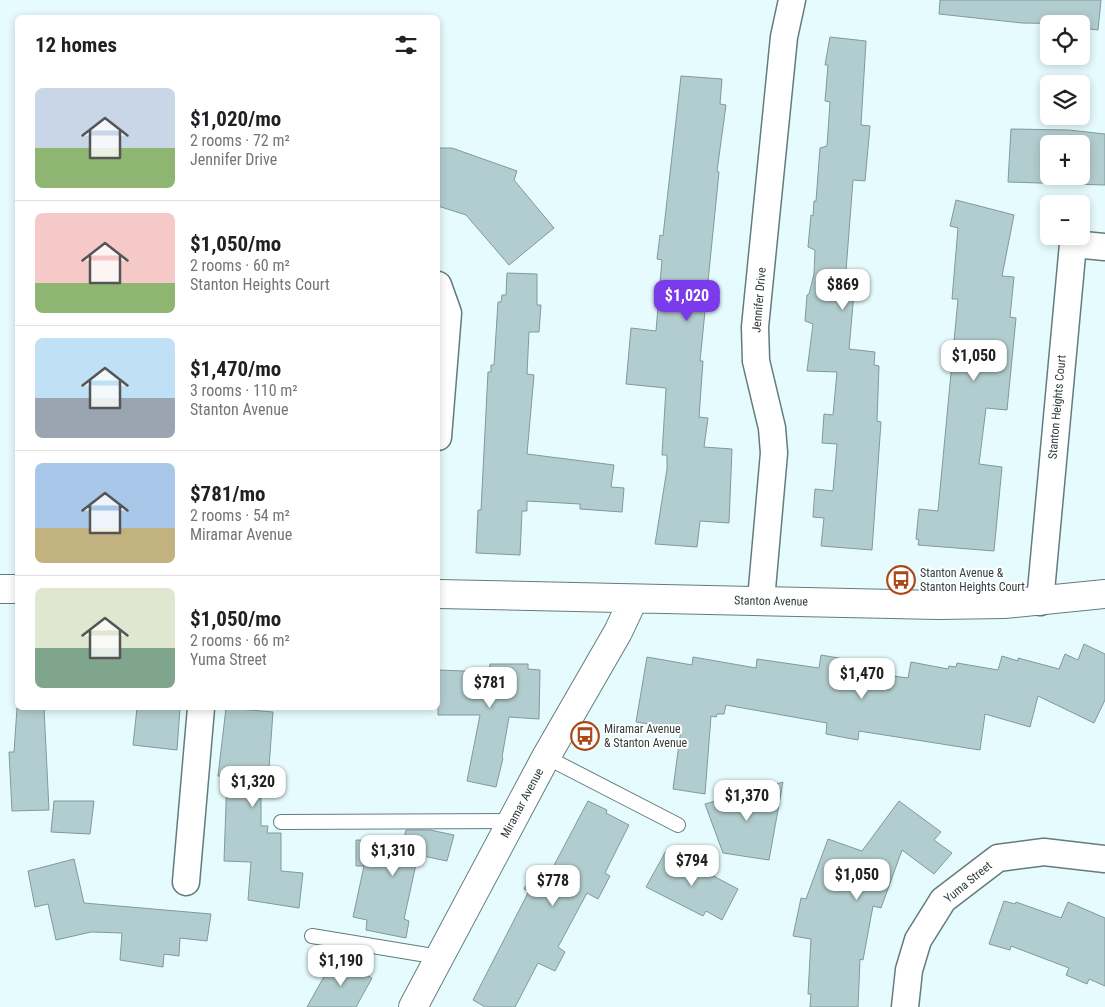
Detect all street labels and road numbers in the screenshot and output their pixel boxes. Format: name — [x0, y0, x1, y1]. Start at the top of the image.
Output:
street label: Jennifer Drive — [749, 266, 769, 333]
street label: Stanton Heights Court — [1045, 354, 1069, 460]
street label: Stanton Avenue — [734, 593, 808, 609]
street label: Miramar Avenue — [498, 766, 546, 840]
street label: Yuma Street — [941, 858, 995, 906]

